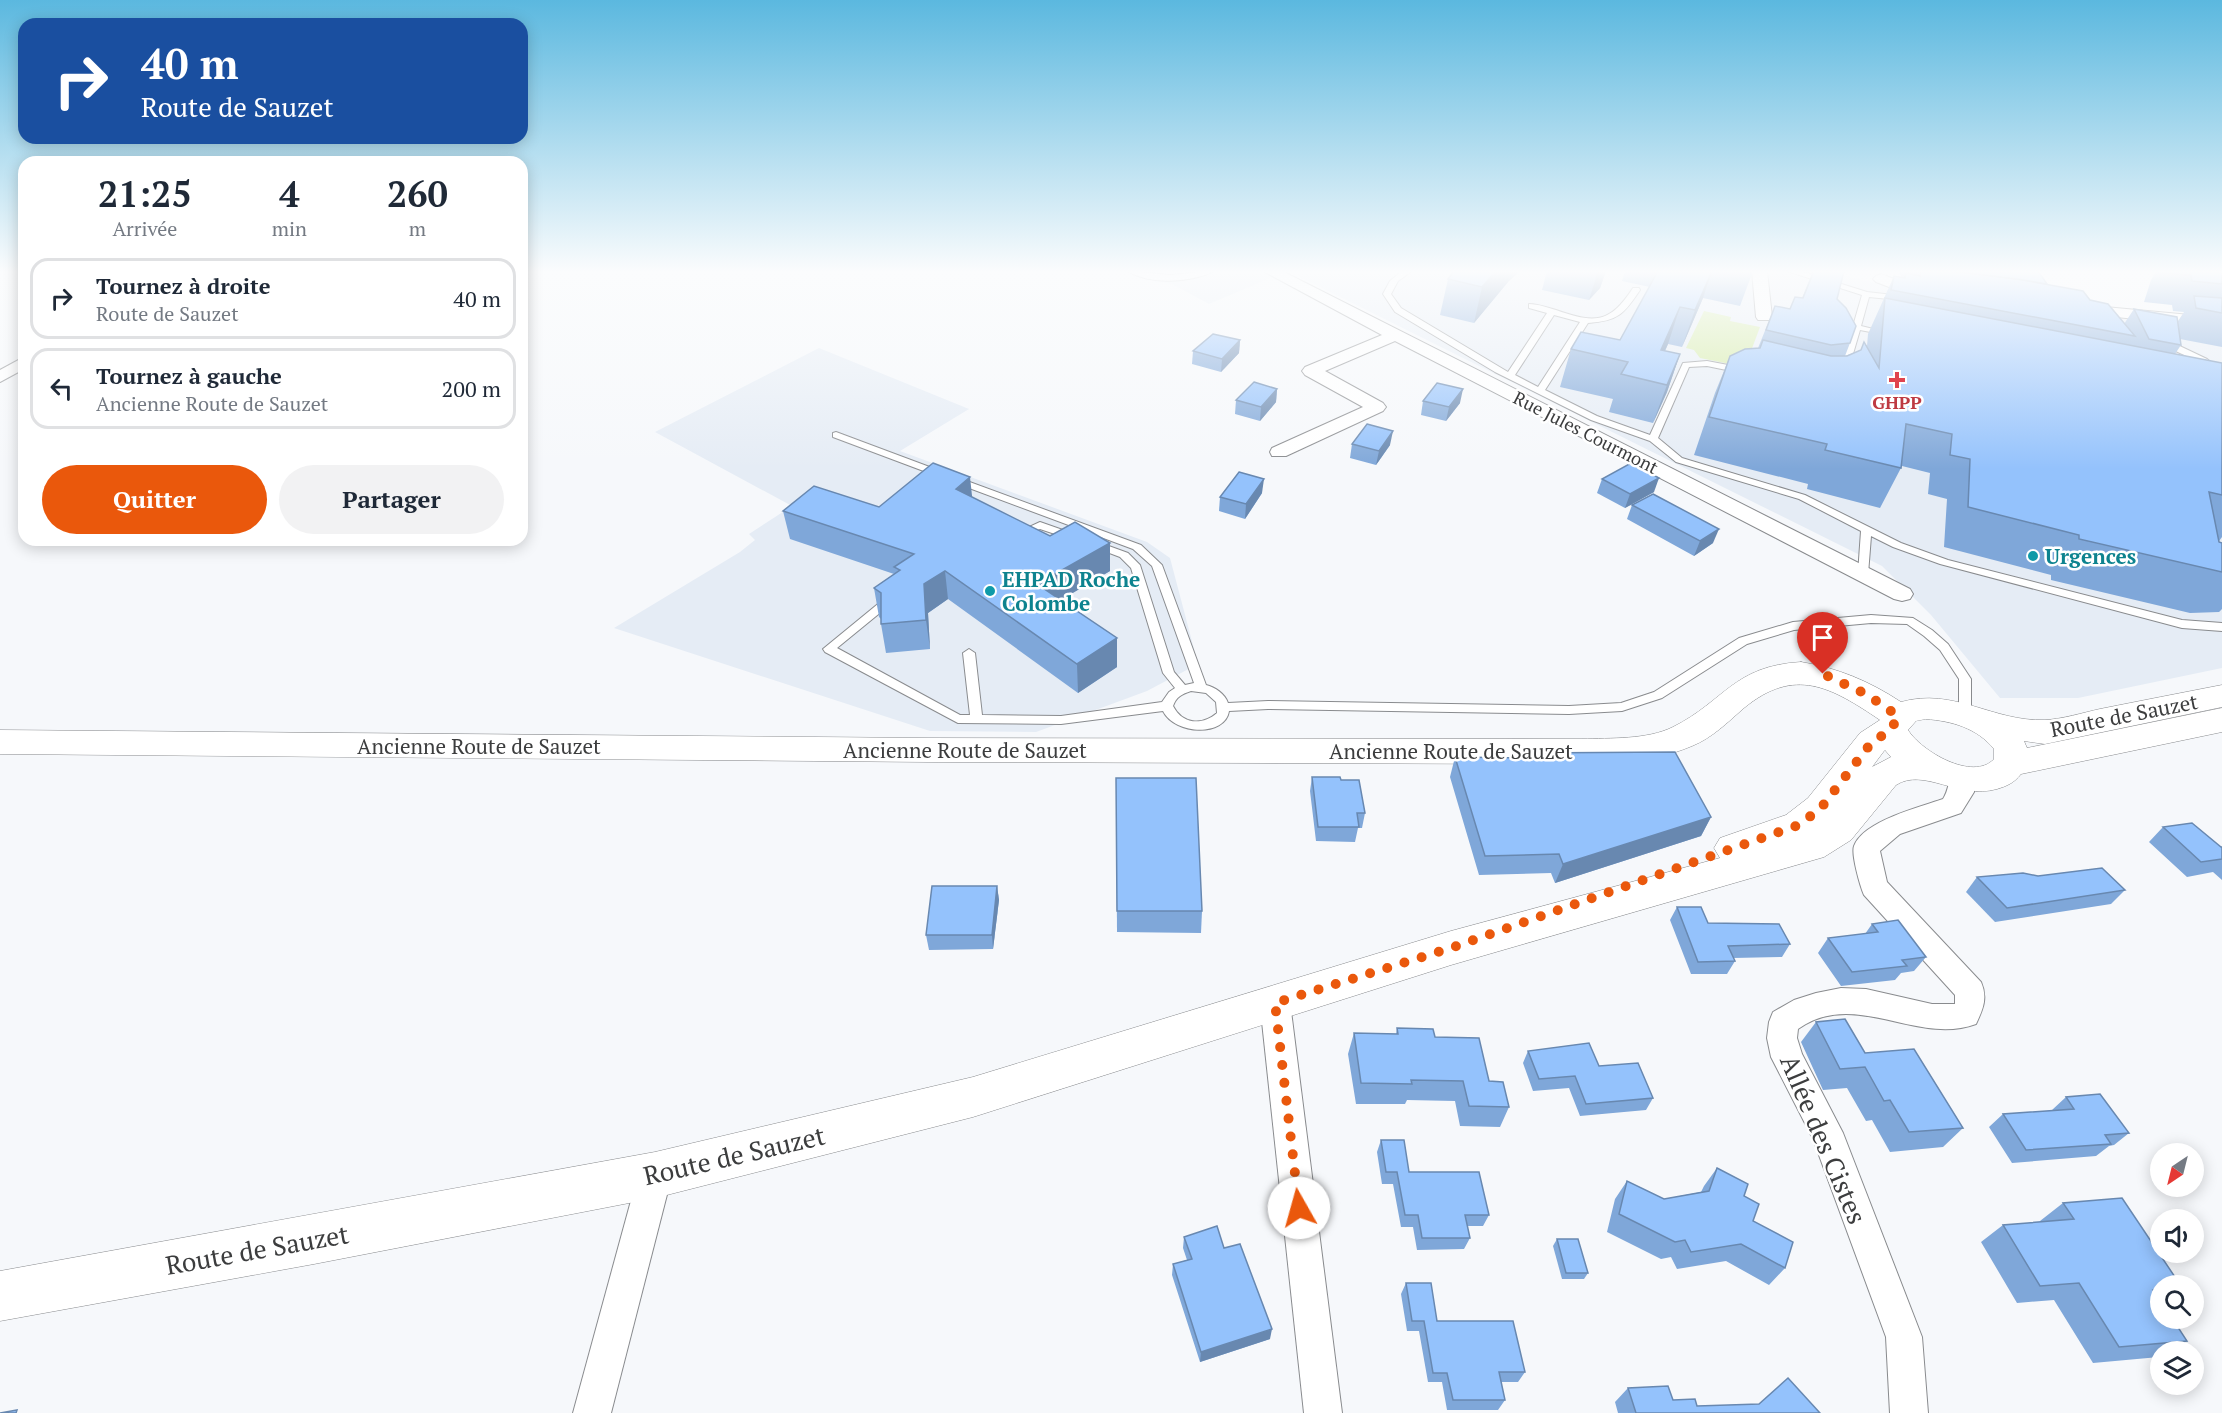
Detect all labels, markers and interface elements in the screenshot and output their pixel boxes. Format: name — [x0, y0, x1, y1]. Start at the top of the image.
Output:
text: 40 m — [141, 35, 239, 91]
icon: right — [42, 42, 120, 120]
text: Route de Sauzet — [141, 89, 333, 125]
text: 21:25 — [98, 170, 192, 217]
text: 4 — [279, 170, 300, 217]
text: 260 — [387, 170, 448, 217]
text: Arrivée — [112, 215, 177, 242]
text: min — [272, 215, 307, 242]
text: m — [409, 215, 426, 242]
text: Tournez à droite — [96, 271, 271, 300]
icon: right — [45, 282, 78, 315]
text: 40 m — [453, 284, 501, 313]
text: Route de Sauzet — [96, 300, 239, 327]
text: Tournez à gauche — [96, 361, 282, 390]
marker: GHPP — [1888, 371, 1906, 389]
icon: left — [45, 372, 78, 405]
text: 200 m — [441, 374, 501, 403]
street label: Rue Jules Courmont — [1509, 385, 1663, 479]
text: Ancienne Route de Sauzet — [96, 390, 328, 417]
place label: GHPP — [1872, 390, 1922, 414]
button: Quitter — [42, 465, 267, 534]
button: Partager — [279, 465, 504, 534]
place label: Urgences — [2045, 542, 2136, 570]
marker: Urgences — [2026, 549, 2040, 563]
place label: EHPAD Roche Colombe — [1002, 565, 1140, 617]
marker: EHPAD Roche Colombe — [983, 584, 997, 598]
pin — [1797, 612, 1848, 674]
icon: arrive — [1806, 621, 1839, 654]
street label: Route de Sauzet — [2048, 687, 2200, 743]
street label: Ancienne Route de Sauzet — [357, 732, 601, 760]
street label: Ancienne Route de Sauzet — [843, 736, 1087, 764]
street label: Ancienne Route de Sauzet — [1329, 737, 1573, 765]
street label: Allée des Cistes — [1773, 1049, 1875, 1229]
street label: Route de Sauzet — [640, 1118, 828, 1192]
north arrow — [2150, 1143, 2204, 1197]
map controls — [2150, 1143, 2204, 1395]
position arrow — [1267, 1176, 1331, 1240]
button: sound — [2150, 1209, 2204, 1263]
street label: Route de Sauzet — [163, 1216, 352, 1282]
button: search — [2150, 1275, 2204, 1329]
button: layers — [2150, 1341, 2204, 1395]

